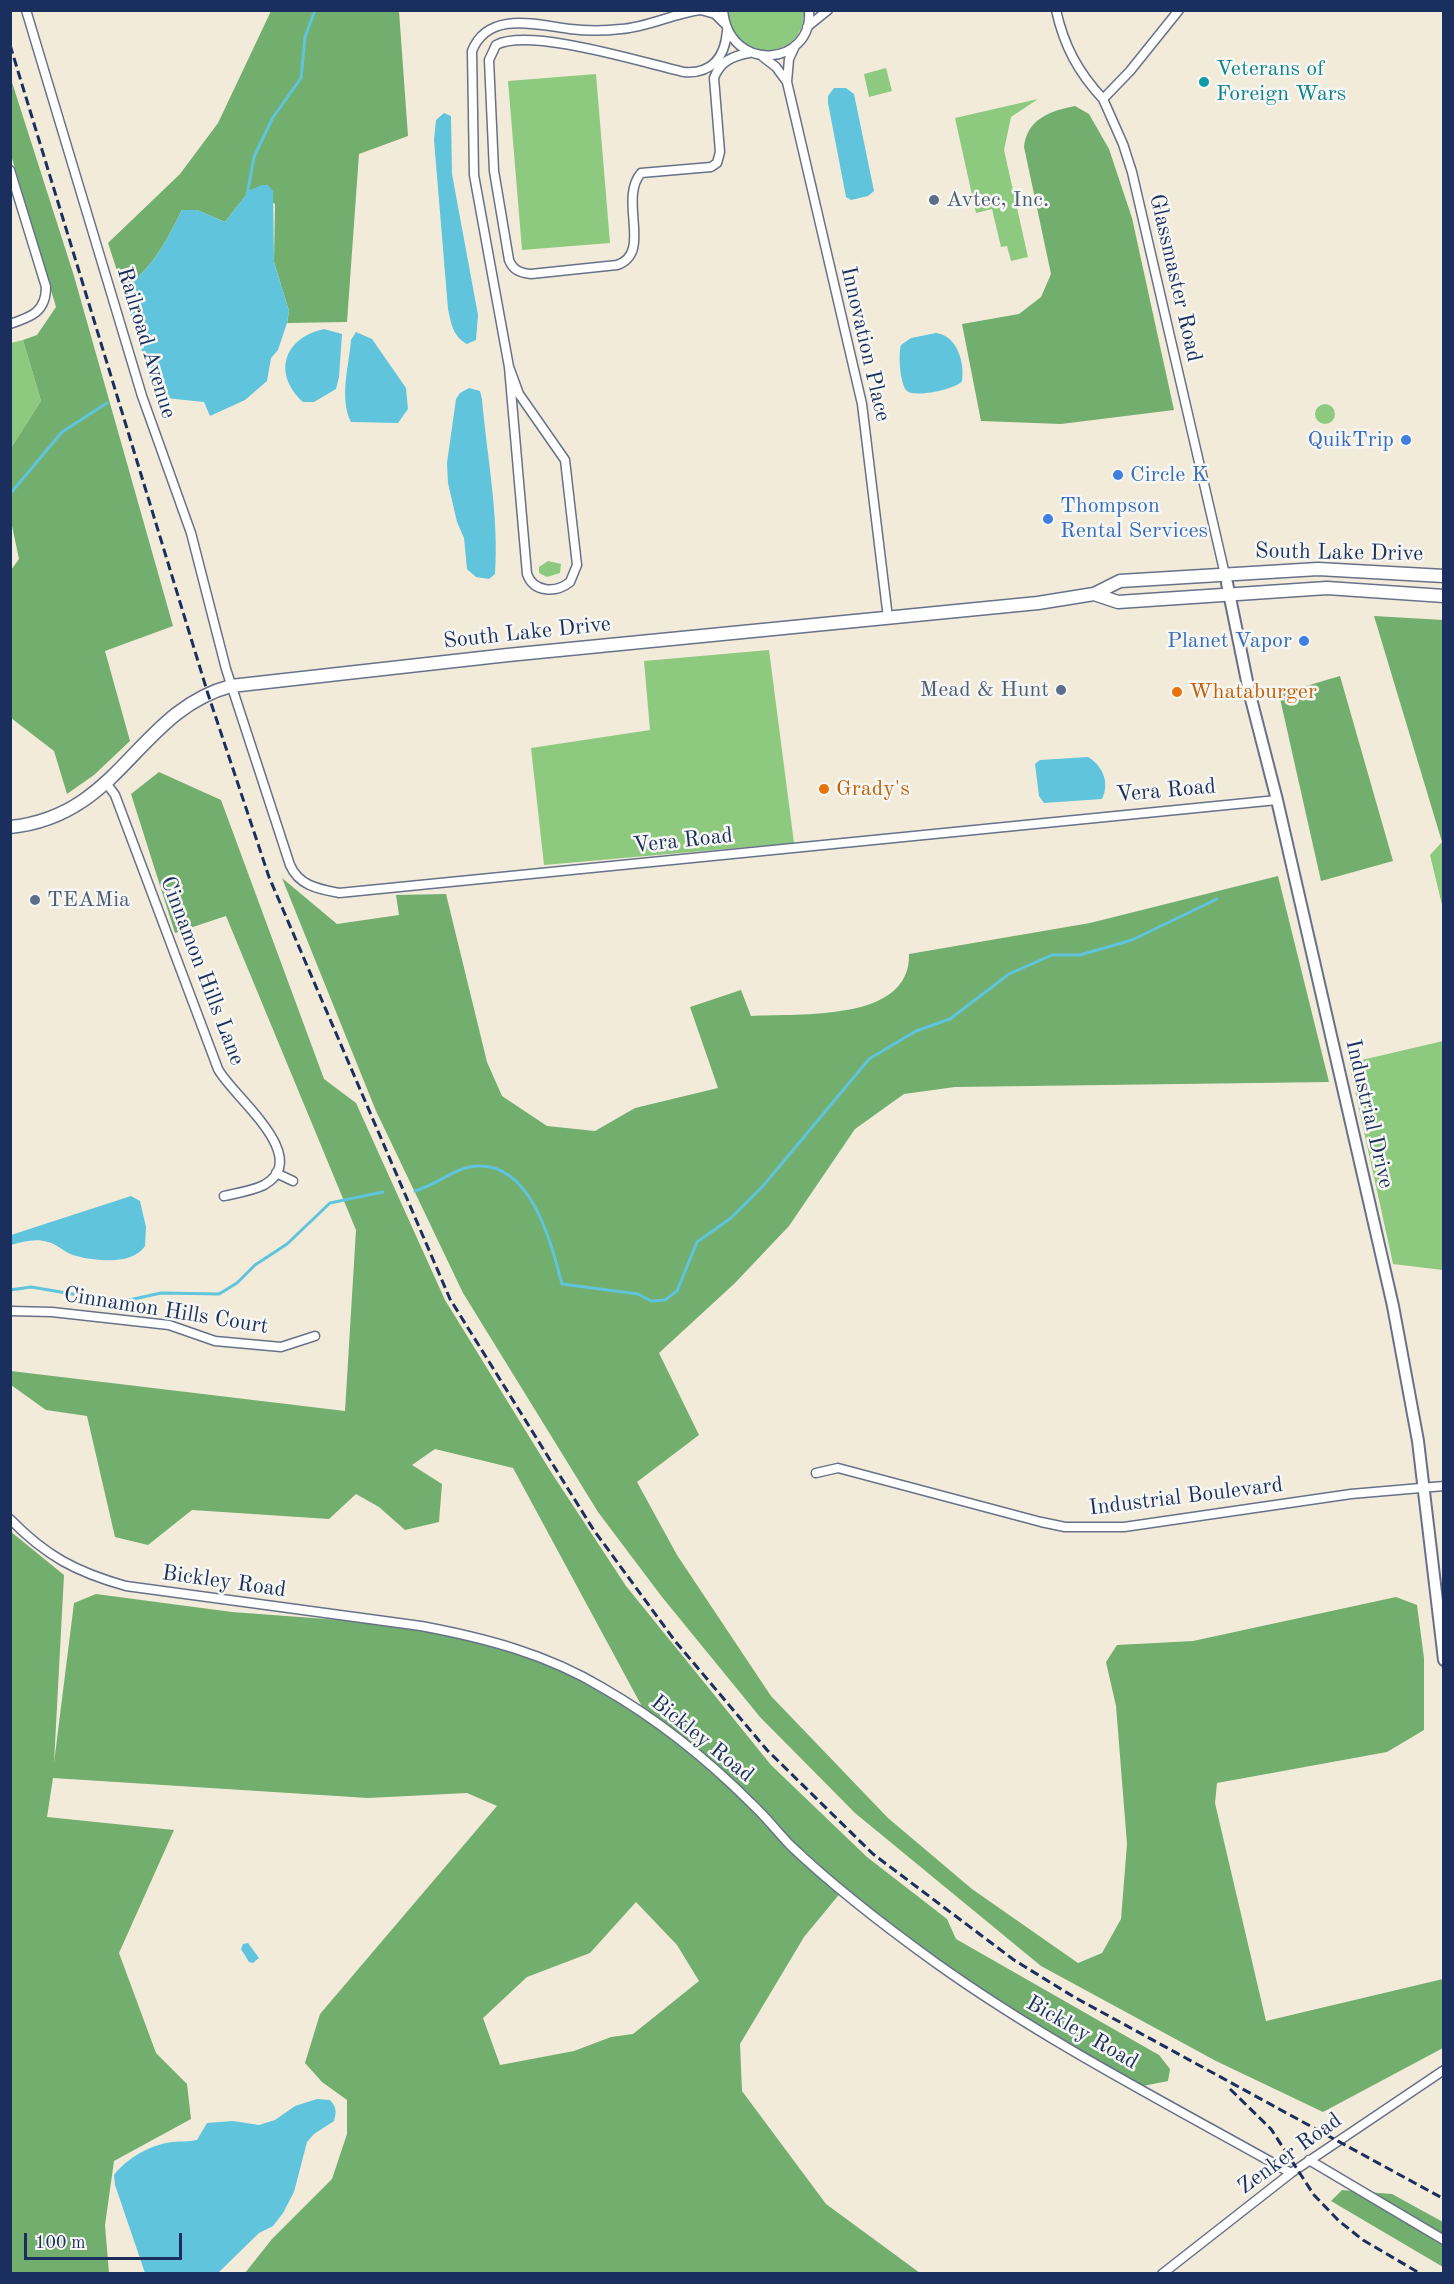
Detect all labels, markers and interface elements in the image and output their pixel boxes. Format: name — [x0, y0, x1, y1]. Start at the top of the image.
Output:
place label: Veterans of Foreign Wars — [1216, 56, 1346, 107]
marker: Veterans of Foreign Wars — [1197, 75, 1211, 89]
place label: Avtec, Inc. — [946, 187, 1049, 213]
street label: Glassmaster Road — [1143, 191, 1207, 365]
marker: Avtec, Inc. — [927, 193, 941, 207]
street label: Railroad Avenue — [110, 264, 182, 422]
street label: Innovation Place — [834, 264, 896, 424]
place label: QuikTrip — [1307, 427, 1394, 453]
marker: QuikTrip — [1399, 433, 1413, 447]
place label: Circle K — [1130, 462, 1208, 488]
marker: Circle K — [1111, 468, 1125, 482]
place label: Thompson Rental Services — [1060, 493, 1208, 544]
marker: Thompson Rental Services — [1041, 512, 1055, 526]
street label: South Lake Drive — [1255, 538, 1423, 568]
street label: South Lake Drive — [442, 611, 612, 655]
place label: Planet Vapor — [1167, 628, 1292, 654]
marker: Planet Vapor — [1297, 634, 1311, 648]
place label: Mead & Hunt — [920, 677, 1049, 703]
place label: Whataburger — [1189, 679, 1317, 705]
marker: Mead & Hunt — [1054, 683, 1068, 697]
marker: Whataburger — [1170, 685, 1184, 699]
street label: Vera Road — [1115, 773, 1217, 809]
place label: Grady's — [836, 776, 910, 802]
marker: Grady's — [817, 782, 831, 796]
street label: Vera Road — [632, 823, 734, 859]
street label: Cinnamon Hills Lane — [154, 873, 250, 1069]
place label: TEAMia — [47, 887, 130, 913]
marker: TEAMia — [28, 893, 42, 907]
street label: Industrial Drive — [1339, 1037, 1399, 1191]
street label: Cinnamon Hills Court — [62, 1282, 270, 1340]
street label: Industrial Boulevard — [1088, 1472, 1284, 1522]
street label: Bickley Road — [160, 1560, 288, 1604]
street label: Bickley Road — [645, 1689, 759, 1789]
street label: Bickley Road — [1021, 1990, 1143, 2076]
street label: Zenker Road — [1233, 2107, 1347, 2201]
scale bar — [27, 2221, 184, 2259]
text: 100 m — [35, 2234, 86, 2252]

